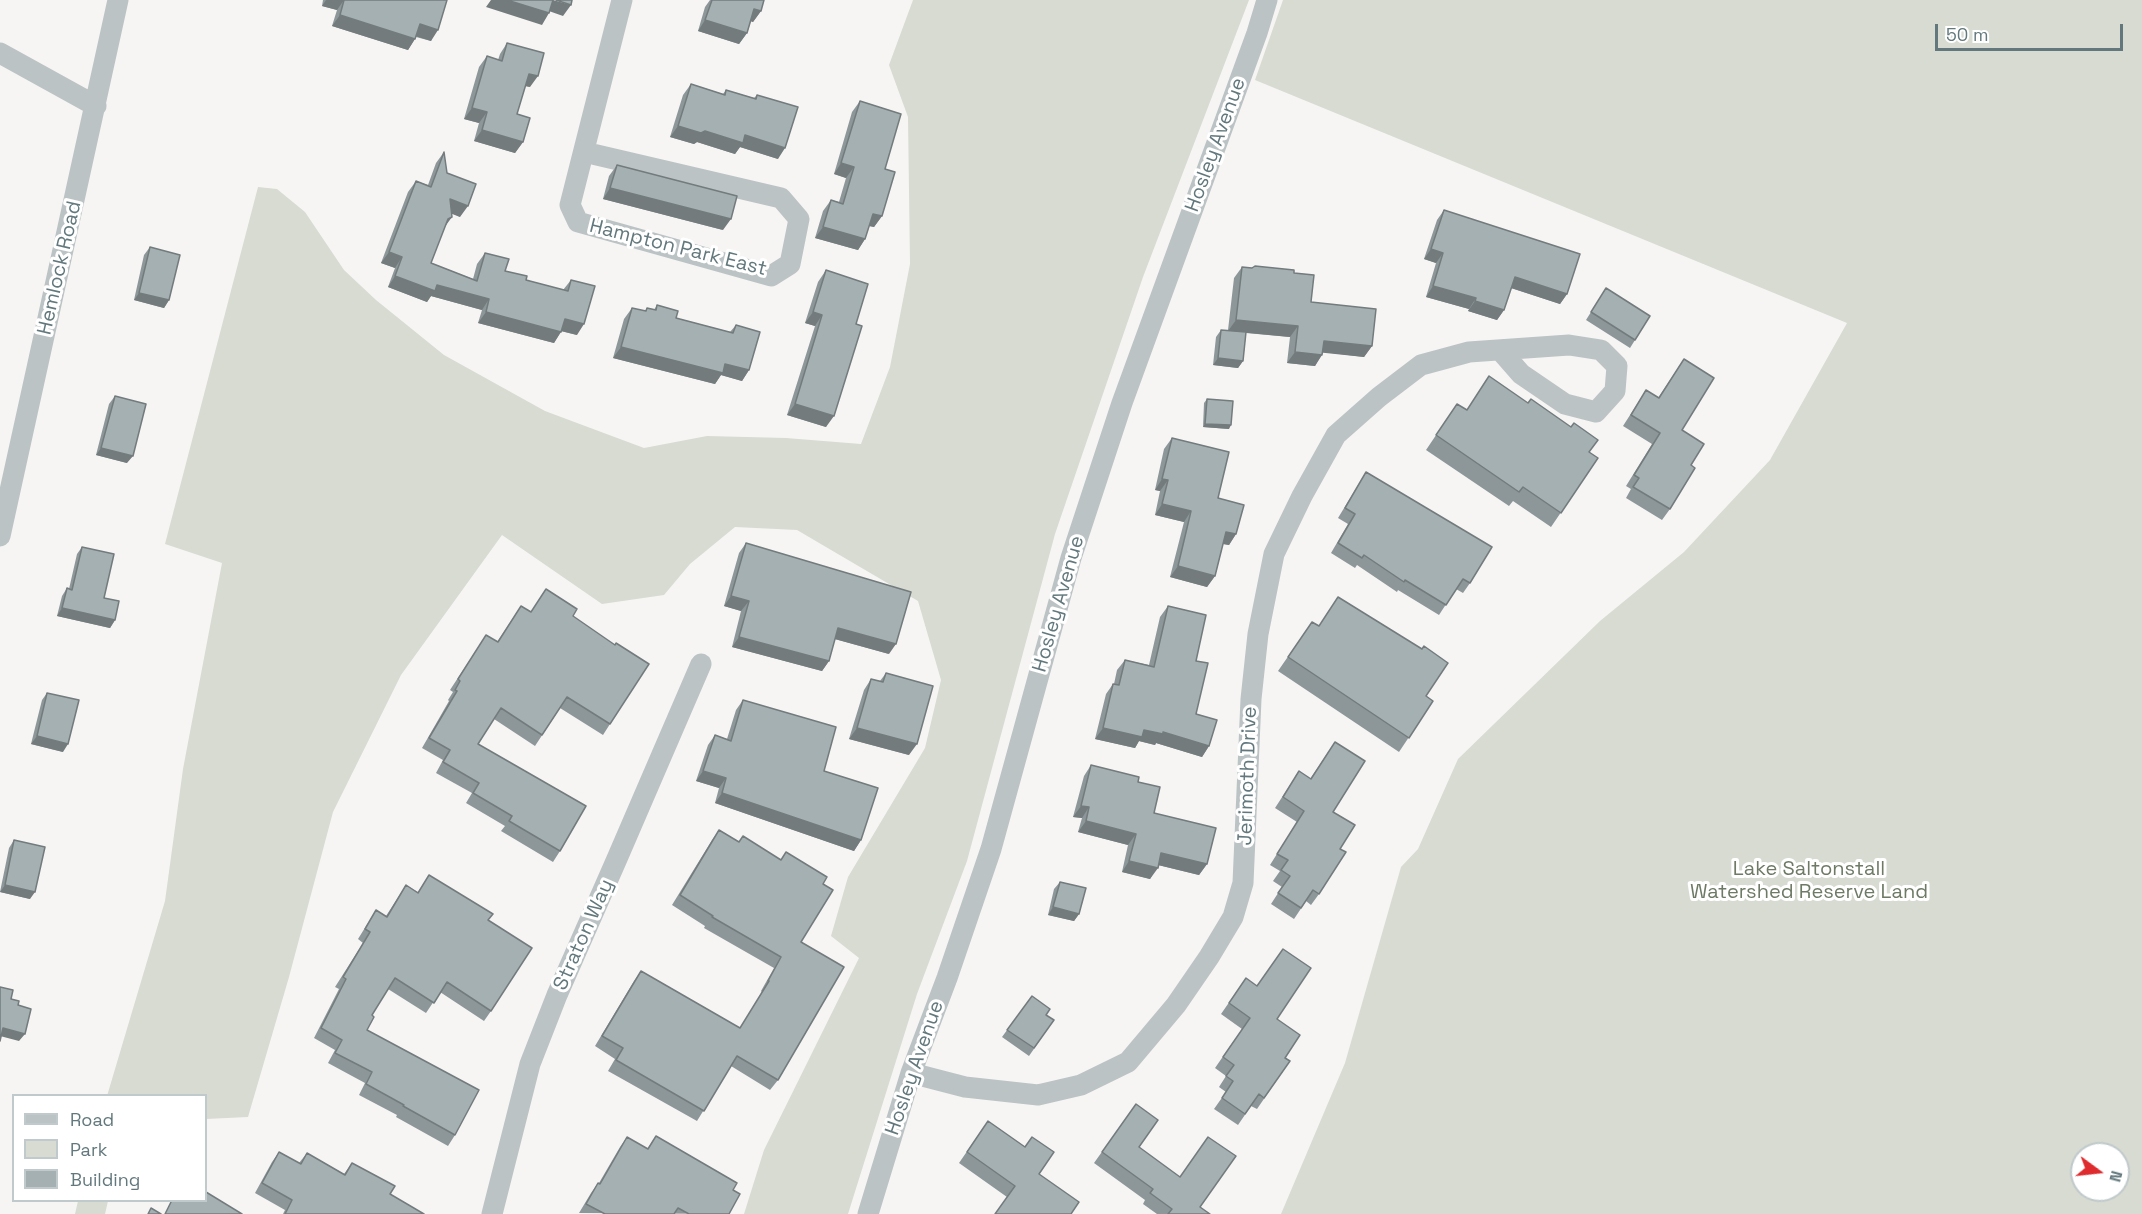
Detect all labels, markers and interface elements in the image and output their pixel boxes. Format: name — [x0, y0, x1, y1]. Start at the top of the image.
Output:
scale bar — [1938, 12, 2126, 50]
text: 50 m — [1946, 23, 1988, 46]
street label: Hosley Avenue — [1181, 75, 1251, 215]
street label: Hemlock Road — [33, 199, 87, 337]
street label: Hampton Park East — [587, 214, 769, 282]
street label: Hosley Avenue — [1028, 533, 1090, 675]
street label: Jerimoth Drive — [1234, 706, 1262, 846]
park label: Lake Saltonstall Watershed Reserve Land — [1690, 858, 1928, 905]
street label: Straton Way — [549, 876, 619, 994]
street label: Hosley Avenue — [881, 998, 949, 1138]
legend — [12, 1094, 207, 1202]
text: Road — [70, 1108, 114, 1131]
text: Park — [70, 1138, 107, 1161]
north arrow — [2070, 1142, 2130, 1202]
text: Building — [70, 1168, 140, 1191]
text: N — [2104, 1168, 2127, 1184]

